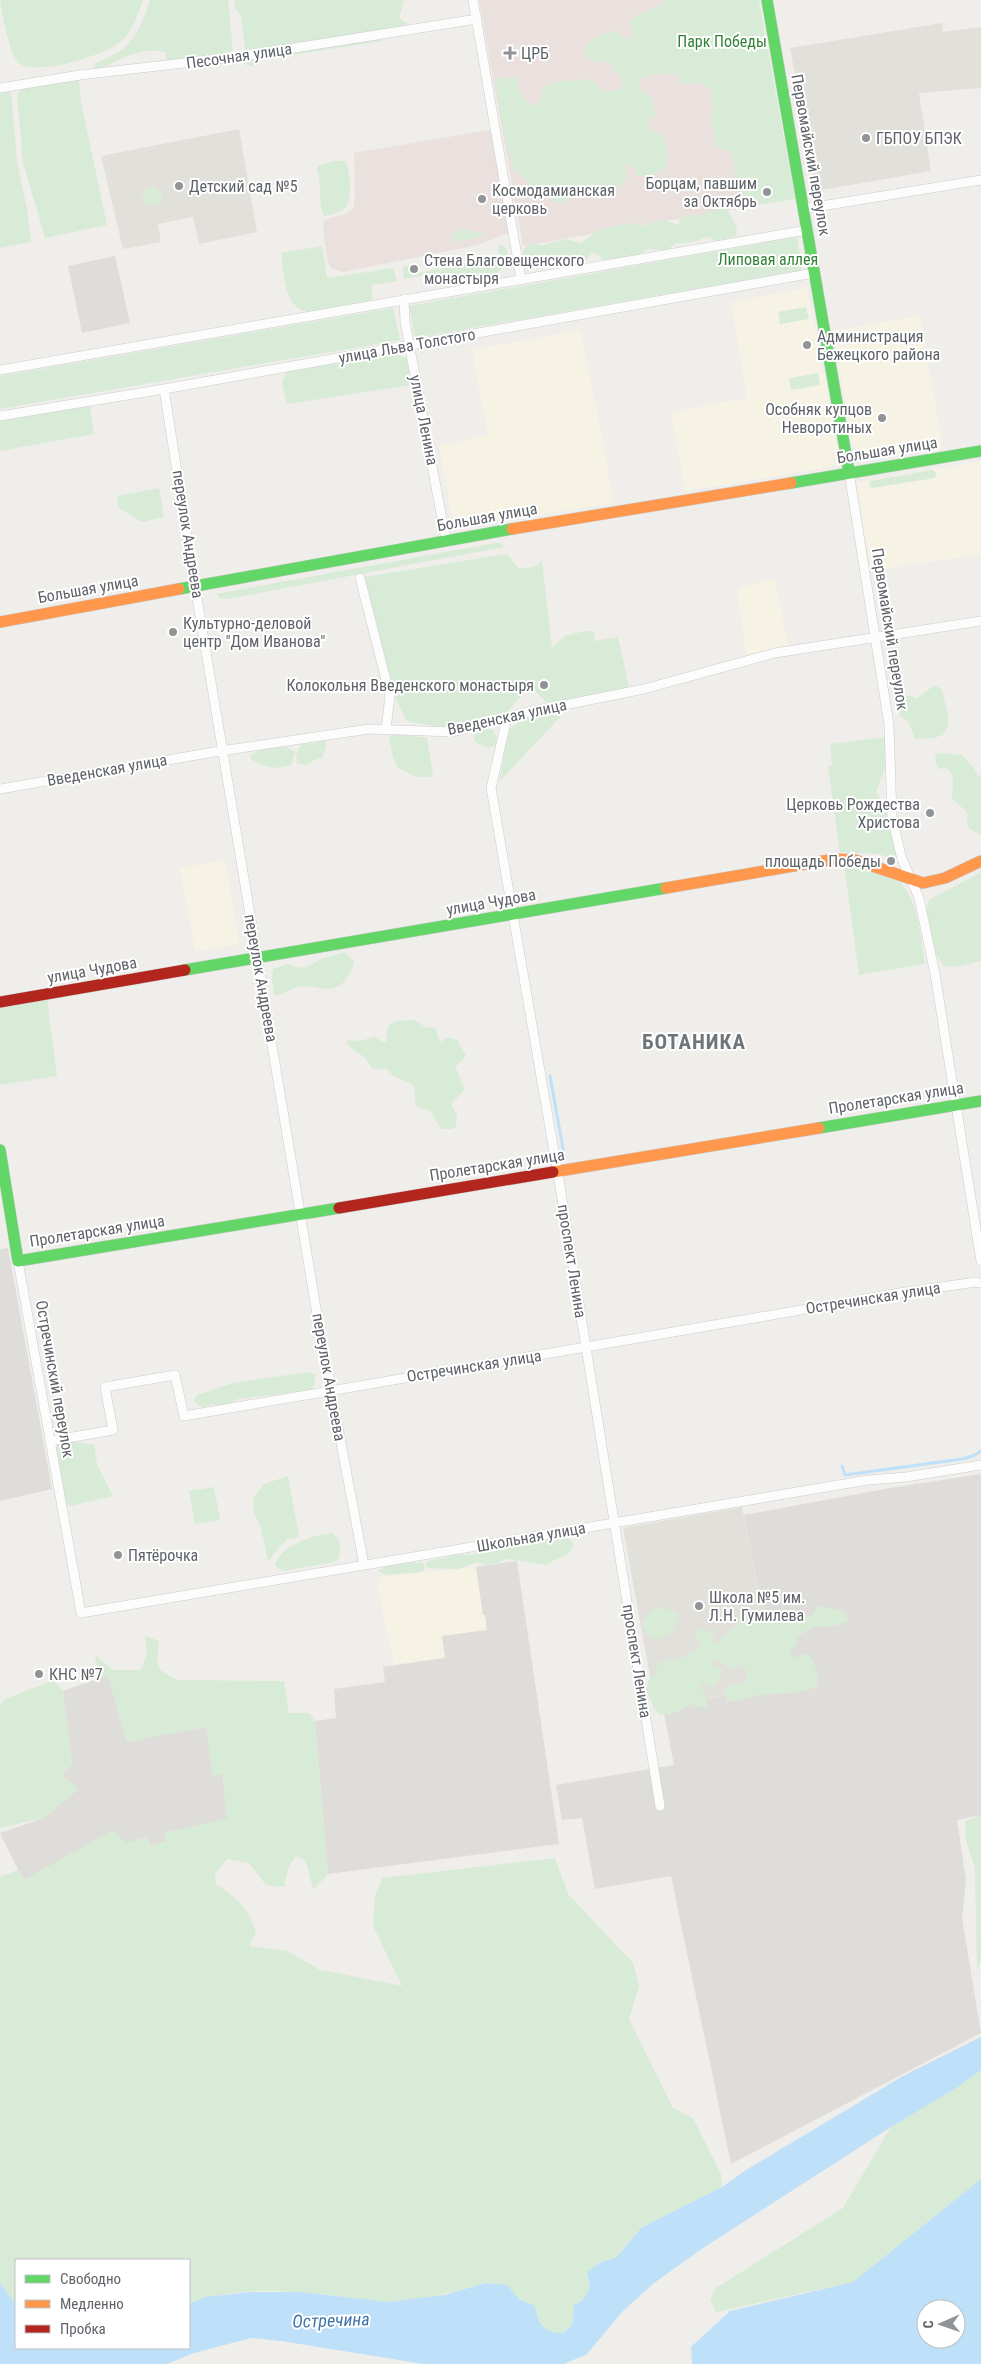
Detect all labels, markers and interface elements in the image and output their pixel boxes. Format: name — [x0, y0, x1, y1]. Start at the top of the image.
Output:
park label: Парк Победы — [677, 32, 767, 51]
street label: Песочная улица — [185, 39, 293, 73]
place label: ЦРБ — [521, 44, 549, 63]
marker: ЦРБ — [503, 46, 517, 60]
street label: Первомайский переулок — [787, 73, 835, 238]
place label: ГБПОУ БПЭК — [876, 129, 962, 148]
marker: ГБПОУ БПЭК — [860, 132, 872, 144]
place label: Борцам, павшим за Октябрь — [645, 174, 757, 211]
place label: Детский сад №5 — [189, 177, 298, 196]
marker: Детский сад №5 — [173, 180, 185, 192]
place label: Космодамианская церковь — [492, 181, 615, 218]
marker: Борцам, павшим за Октябрь — [761, 186, 773, 198]
marker: Космодамианская церковь — [476, 193, 488, 205]
park label: Липовая аллея — [718, 250, 818, 269]
place label: Стена Благовещенского монастыря — [424, 251, 584, 288]
marker: Стена Благовещенского монастыря — [408, 263, 420, 275]
street label: улица Льва Толстого — [337, 325, 477, 367]
place label: Администрация Бежецкого района — [817, 327, 940, 364]
marker: Администрация Бежецкого района — [801, 339, 813, 351]
street label: улица Ленина — [406, 373, 442, 467]
place label: Особняк купцов Неворотиных — [765, 400, 872, 437]
marker: Особняк купцов Неворотиных — [876, 412, 888, 424]
street label: Большая улица — [835, 433, 939, 467]
street label: переулок Андреева — [168, 469, 208, 599]
street label: Большая улица — [435, 499, 539, 535]
street label: Первомайский переулок — [868, 547, 912, 712]
street label: Большая улица — [36, 571, 140, 607]
place label: Культурно-деловой центр "Дом Иванова" — [183, 614, 325, 651]
marker: Культурно-деловой центр "Дом Иванова" — [167, 626, 179, 638]
place label: Колокольня Введенского монастыря — [287, 676, 534, 695]
marker: Колокольня Введенского монастыря — [538, 679, 550, 691]
street label: Введенская улица — [446, 695, 568, 739]
street label: Введенская улица — [46, 750, 168, 790]
place label: Церковь Рождества Христова — [786, 795, 920, 832]
marker: Церковь Рождества Христова — [924, 807, 936, 819]
place label: площадь Победы — [765, 852, 881, 871]
marker: площадь Победы — [885, 855, 897, 867]
street label: улица Чудова — [445, 885, 537, 919]
street label: переулок Андреева — [240, 913, 282, 1043]
street label: улица Чудова — [46, 953, 138, 987]
district label: БОТАНИКА — [642, 1030, 746, 1054]
street label: Пролетарская улица — [827, 1078, 965, 1118]
street label: Пролетарская улица — [428, 1145, 566, 1185]
street label: проспект Ленина — [554, 1203, 590, 1319]
street label: Пролетарская улица — [28, 1211, 166, 1251]
street label: Остречинская улица — [804, 1278, 942, 1318]
street label: Остречинский переулок — [32, 1299, 78, 1459]
street label: переулок Андреева — [308, 1312, 350, 1442]
street label: Остречинская улица — [405, 1346, 543, 1386]
street label: Школьная улица — [475, 1518, 587, 1556]
place label: Пятёрочка — [128, 1546, 198, 1565]
marker: Пятёрочка — [112, 1549, 124, 1561]
place label: Школа №5 им. Л.Н. Гумилева — [709, 1588, 805, 1625]
marker: Школа №5 им. Л.Н. Гумилева — [693, 1600, 705, 1612]
street label: проспект Ленина — [619, 1603, 655, 1719]
place label: КНС №7 — [49, 1665, 103, 1684]
marker: КНС №7 — [33, 1668, 45, 1680]
legend — [15, 2259, 190, 2349]
text: Свободно — [60, 2270, 121, 2288]
text: Медленно — [60, 2295, 124, 2313]
north arrow — [916, 2299, 966, 2349]
water label: Остречина — [292, 2308, 370, 2332]
text: Пробка — [60, 2320, 106, 2338]
text: С — [920, 2320, 936, 2329]

